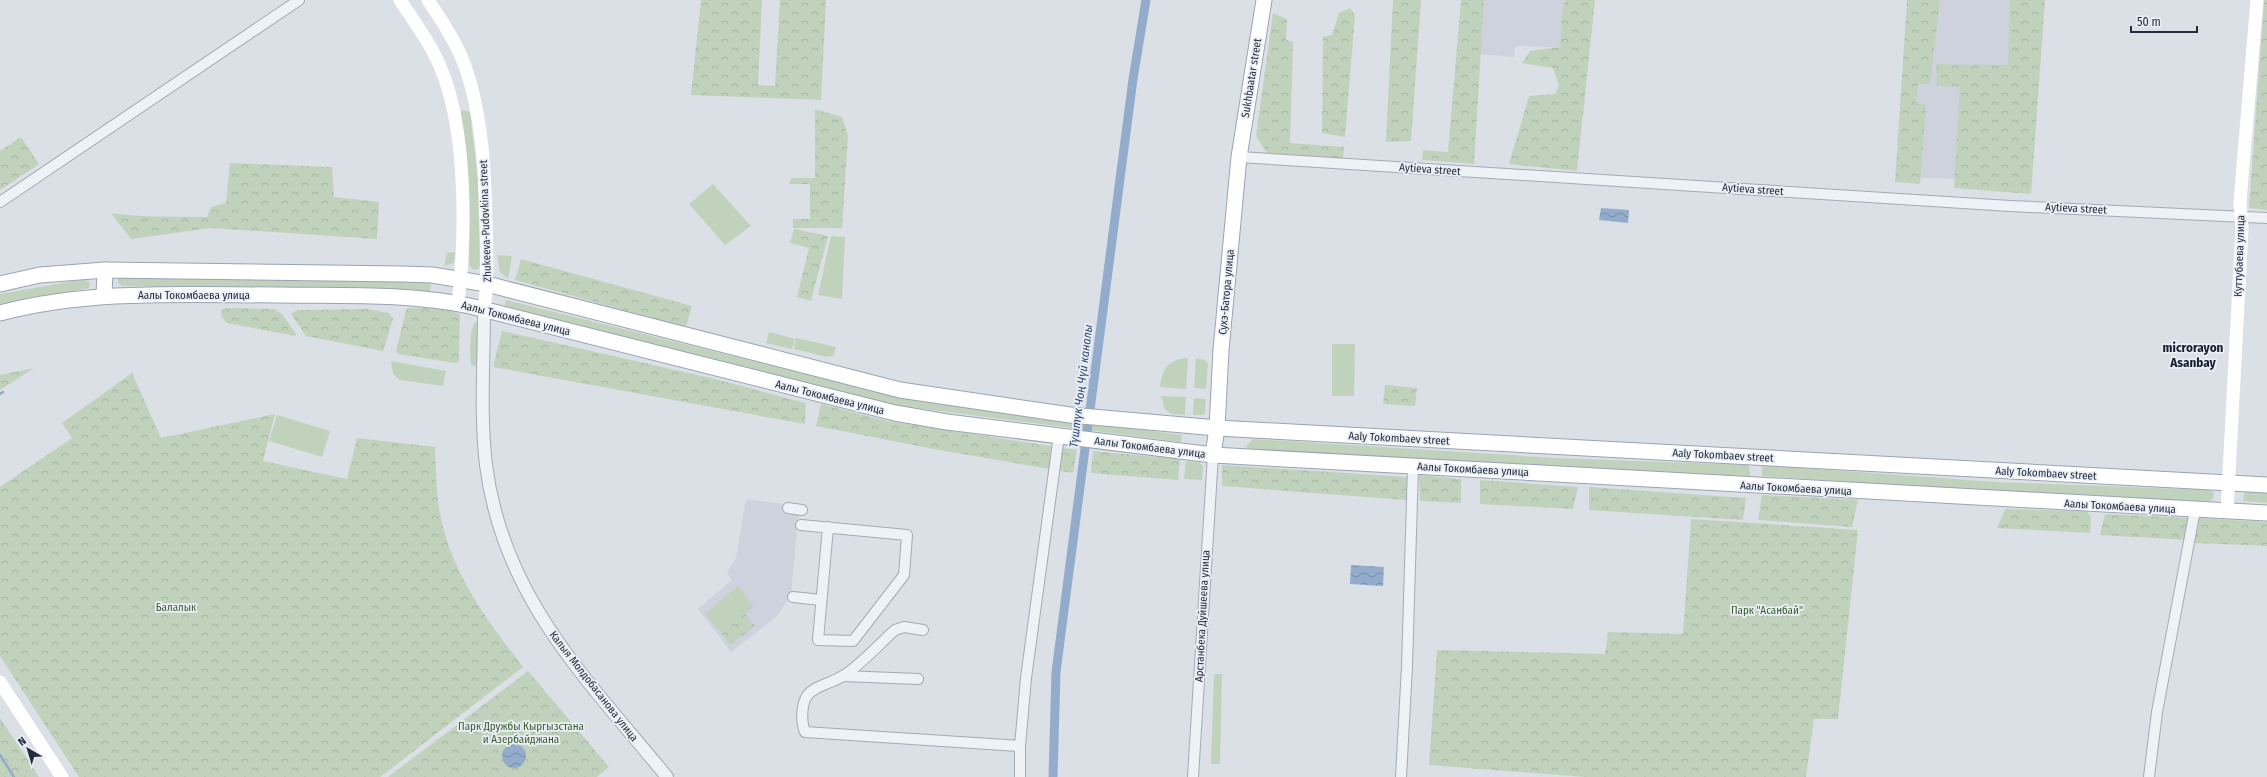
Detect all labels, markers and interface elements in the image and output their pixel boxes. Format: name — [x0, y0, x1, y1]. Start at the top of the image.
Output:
scale bar — [2131, 8, 2197, 34]
text: 50 m — [2137, 15, 2161, 29]
street label: Sukhbaatar street — [1239, 37, 1264, 119]
street label: Zhukeeva-Pudovkina street — [477, 159, 494, 282]
street label: Aytieva street — [1399, 161, 1461, 178]
street label: Aytieva street — [1722, 181, 1784, 198]
street label: Aytieva street — [2045, 200, 2107, 217]
street label: Куттубаева улица — [2232, 215, 2247, 297]
street label: Сухэ-Батора улица — [1216, 249, 1237, 335]
street label: Аалы Токомбаева улица — [138, 289, 250, 302]
street label: Аалы Токомбаева улица — [460, 299, 572, 338]
water label: Түштүк Чоң Чүй каналы — [1066, 323, 1096, 448]
district label: microrayon Asanbay — [2163, 340, 2224, 370]
street label: Аалы Токомбаева улица — [774, 378, 886, 417]
street label: Aaly Tokombaev street — [1348, 429, 1450, 448]
street label: Аалы Токомбаева улица — [1094, 434, 1206, 461]
street label: Aaly Tokombaev street — [1672, 446, 1774, 465]
street label: Аалы Токомбаева улица — [1417, 460, 1529, 479]
street label: Aaly Tokombaev street — [1995, 464, 2097, 483]
street label: Аалы Токомбаева улица — [1740, 479, 1852, 498]
street label: Аалы Токомбаева улица — [2064, 497, 2176, 516]
street label: Арстанбека Дуйшеева улица — [1193, 550, 1212, 682]
park label: Балалык — [156, 601, 197, 614]
park label: Парк "Асанбай" — [1731, 604, 1803, 617]
street label: Калыя Молдобасанова улица — [547, 629, 641, 744]
park label: Парк Дружбы Кыргызстана и Азербайджана — [458, 720, 584, 746]
north arrow — [8, 729, 48, 769]
text: N — [16, 734, 29, 749]

